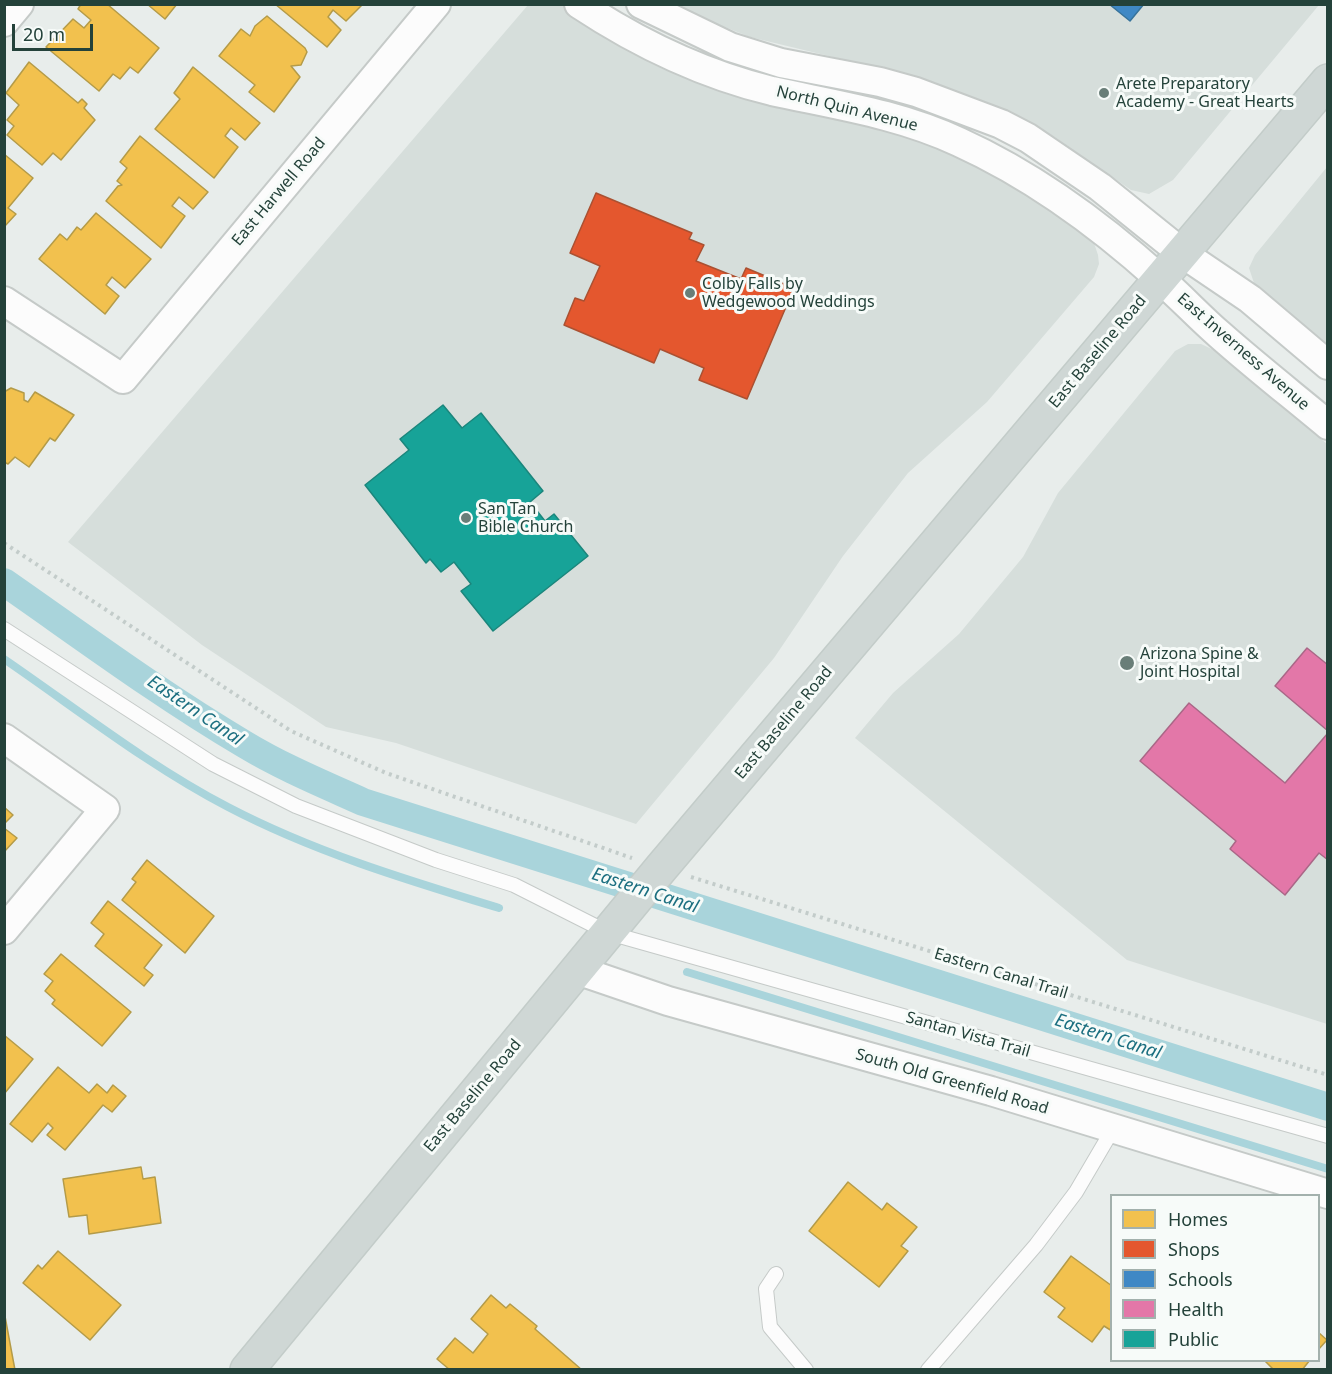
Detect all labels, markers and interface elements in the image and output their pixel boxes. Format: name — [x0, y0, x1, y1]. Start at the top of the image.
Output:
scale bar — [15, 12, 96, 50]
text: 20 m — [23, 22, 65, 46]
place label: Arete Preparatory Academy - Great Hearts — [1116, 74, 1294, 112]
street label: North Quin Avenue — [774, 82, 920, 136]
marker: Arete Preparatory Academy - Great Hearts — [1097, 86, 1111, 100]
street label: East Harwell Road — [228, 134, 330, 250]
place label: Colby Falls by Wedgewood Weddings — [702, 274, 875, 312]
marker: Colby Falls by Wedgewood Weddings — [683, 286, 697, 300]
street label: East Inverness Avenue — [1173, 289, 1313, 415]
street label: East Baseline Road — [1045, 292, 1151, 412]
place label: San Tan Bible Church — [478, 499, 573, 537]
marker: San Tan Bible Church — [459, 511, 473, 525]
place label: Arizona Spine & Joint Hospital — [1140, 644, 1259, 682]
marker: Arizona Spine & Joint Hospital — [1118, 654, 1136, 672]
street label: East Baseline Road — [731, 663, 837, 783]
water label: Eastern Canal — [143, 671, 247, 751]
water label: Eastern Canal — [589, 864, 701, 918]
street label: Eastern Canal Trail — [932, 945, 1070, 1003]
street label: Santan Vista Trail — [904, 1008, 1032, 1062]
water label: Eastern Canal — [1052, 1010, 1164, 1064]
street label: East Baseline Road — [420, 1036, 526, 1156]
street label: South Old Greenfield Road — [853, 1045, 1051, 1119]
legend — [1110, 1194, 1320, 1362]
text: Homes — [1168, 1207, 1228, 1231]
text: Shops — [1168, 1237, 1220, 1261]
text: Schools — [1168, 1267, 1233, 1291]
text: Health — [1168, 1297, 1224, 1321]
text: Public — [1168, 1327, 1219, 1351]

